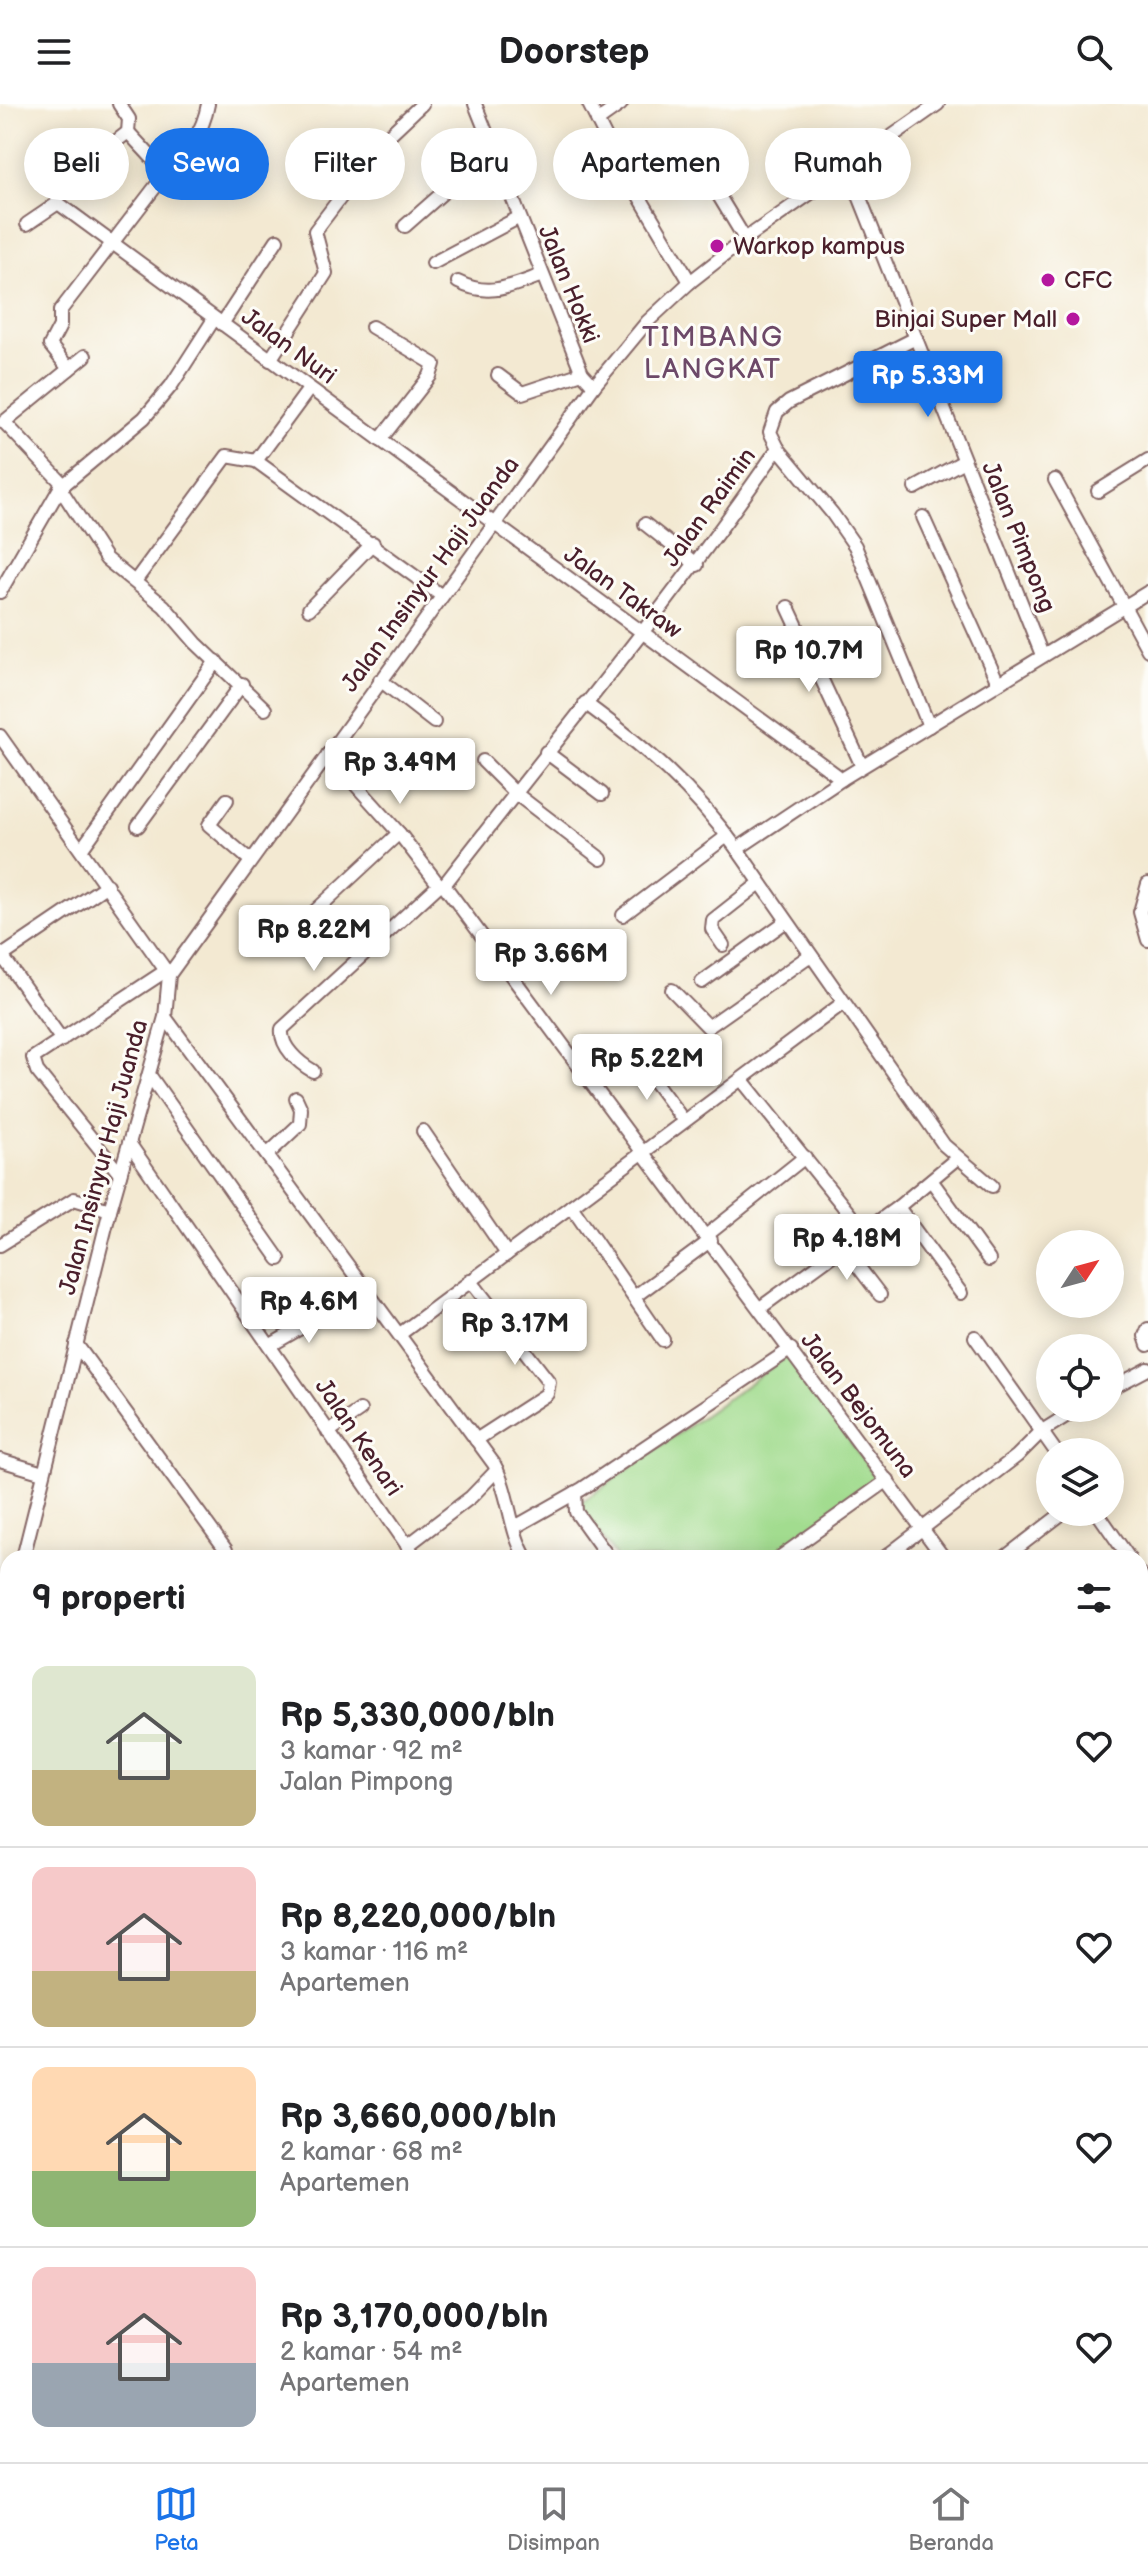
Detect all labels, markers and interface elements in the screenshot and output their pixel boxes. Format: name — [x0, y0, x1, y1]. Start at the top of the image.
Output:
icon: menu — [32, 30, 76, 74]
icon: search — [1072, 30, 1116, 74]
text: Doorstep — [498, 31, 650, 74]
chip: Beli — [24, 128, 129, 200]
chip: Sewa — [145, 128, 269, 200]
chip: Filter — [285, 128, 405, 200]
chip: Baru — [421, 128, 537, 200]
chip: Apartemen — [553, 128, 749, 200]
chip: Rumah — [765, 128, 911, 200]
street label: Jalan Hokki — [532, 221, 605, 347]
place label: Warkop kampus — [733, 232, 905, 261]
marker: Warkop kampus — [708, 237, 726, 255]
place label: CFC — [1064, 266, 1112, 295]
marker: CFC — [1039, 271, 1057, 289]
street label: Jalan Nuri — [236, 302, 342, 391]
place label: Binjai Super Mall — [874, 305, 1057, 334]
marker: Binjai Super Mall — [1064, 310, 1082, 328]
district label: TIMBANG LANGKAT — [642, 321, 784, 386]
pin: Rp 5.33M — [845, 351, 1011, 419]
text: Rp 5.33M — [871, 361, 985, 392]
street label: Jalan Raimin — [657, 442, 762, 572]
street label: Jalan Insinyur Haji Juanda — [335, 451, 526, 698]
street label: Jalan Pimpong — [975, 458, 1062, 617]
street label: Jalan Takraw — [558, 540, 687, 645]
pin: Rp 10.7M — [726, 626, 892, 694]
text: Rp 10.7M — [754, 636, 864, 667]
pin: Rp 3.49M — [317, 738, 483, 806]
text: Rp 3.49M — [343, 748, 457, 779]
pin: Rp 8.22M — [231, 905, 397, 973]
text: Rp 8.22M — [257, 915, 371, 946]
pin: Rp 3.66M — [468, 929, 634, 997]
text: Rp 3.66M — [494, 939, 608, 970]
street label: Jalan Insinyur Haji Juanda — [53, 1016, 154, 1298]
pin: Rp 5.22M — [564, 1034, 730, 1102]
text: Rp 5.22M — [590, 1044, 704, 1075]
pin: Rp 4.18M — [764, 1214, 930, 1282]
text: Rp 4.18M — [792, 1224, 902, 1255]
north arrow — [1036, 1230, 1124, 1318]
map controls — [1036, 1230, 1124, 1526]
pin: Rp 4.6M — [235, 1277, 383, 1345]
text: Rp 4.6M — [260, 1287, 358, 1318]
pin: Rp 3.17M — [432, 1299, 598, 1367]
text: Rp 3.17M — [461, 1309, 569, 1340]
street label: Jalan Bejomuna — [794, 1327, 923, 1484]
button: locate — [1036, 1334, 1124, 1422]
street label: Jalan Kenari — [309, 1373, 408, 1501]
button: layers — [1036, 1438, 1124, 1526]
icon: filters — [1072, 1576, 1116, 1620]
text: 9 properti — [32, 1578, 186, 1619]
text: Rp 5,330,000/bln — [280, 1695, 555, 1736]
icon: home — [96, 1698, 192, 1794]
icon: heart — [1072, 1724, 1116, 1768]
text: 3 kamar · 92 m² — [280, 1736, 463, 1767]
text: Jalan Pimpong — [280, 1767, 453, 1798]
text: Rp 8,220,000/bln — [280, 1896, 556, 1937]
icon: home — [96, 1899, 192, 1995]
icon: heart — [1072, 1925, 1116, 1969]
text: 3 kamar · 116 m² — [280, 1937, 468, 1968]
text: Apartemen — [280, 1968, 410, 1999]
text: Rp 3,660,000/bln — [280, 2096, 557, 2137]
icon: home — [96, 2099, 192, 2195]
icon: heart — [1072, 2125, 1116, 2169]
text: 2 kamar · 68 m² — [280, 2137, 463, 2168]
text: Apartemen — [280, 2168, 410, 2199]
text: Rp 3,170,000/bln — [280, 2296, 549, 2337]
icon: home — [96, 2299, 192, 2395]
icon: heart — [1072, 2325, 1116, 2369]
text: 2 kamar · 54 m² — [280, 2337, 462, 2368]
text: Apartemen — [280, 2368, 410, 2399]
tab: Peta — [154, 2482, 199, 2557]
tab: Disimpan — [507, 2482, 600, 2557]
tab: Beranda — [908, 2482, 994, 2557]

